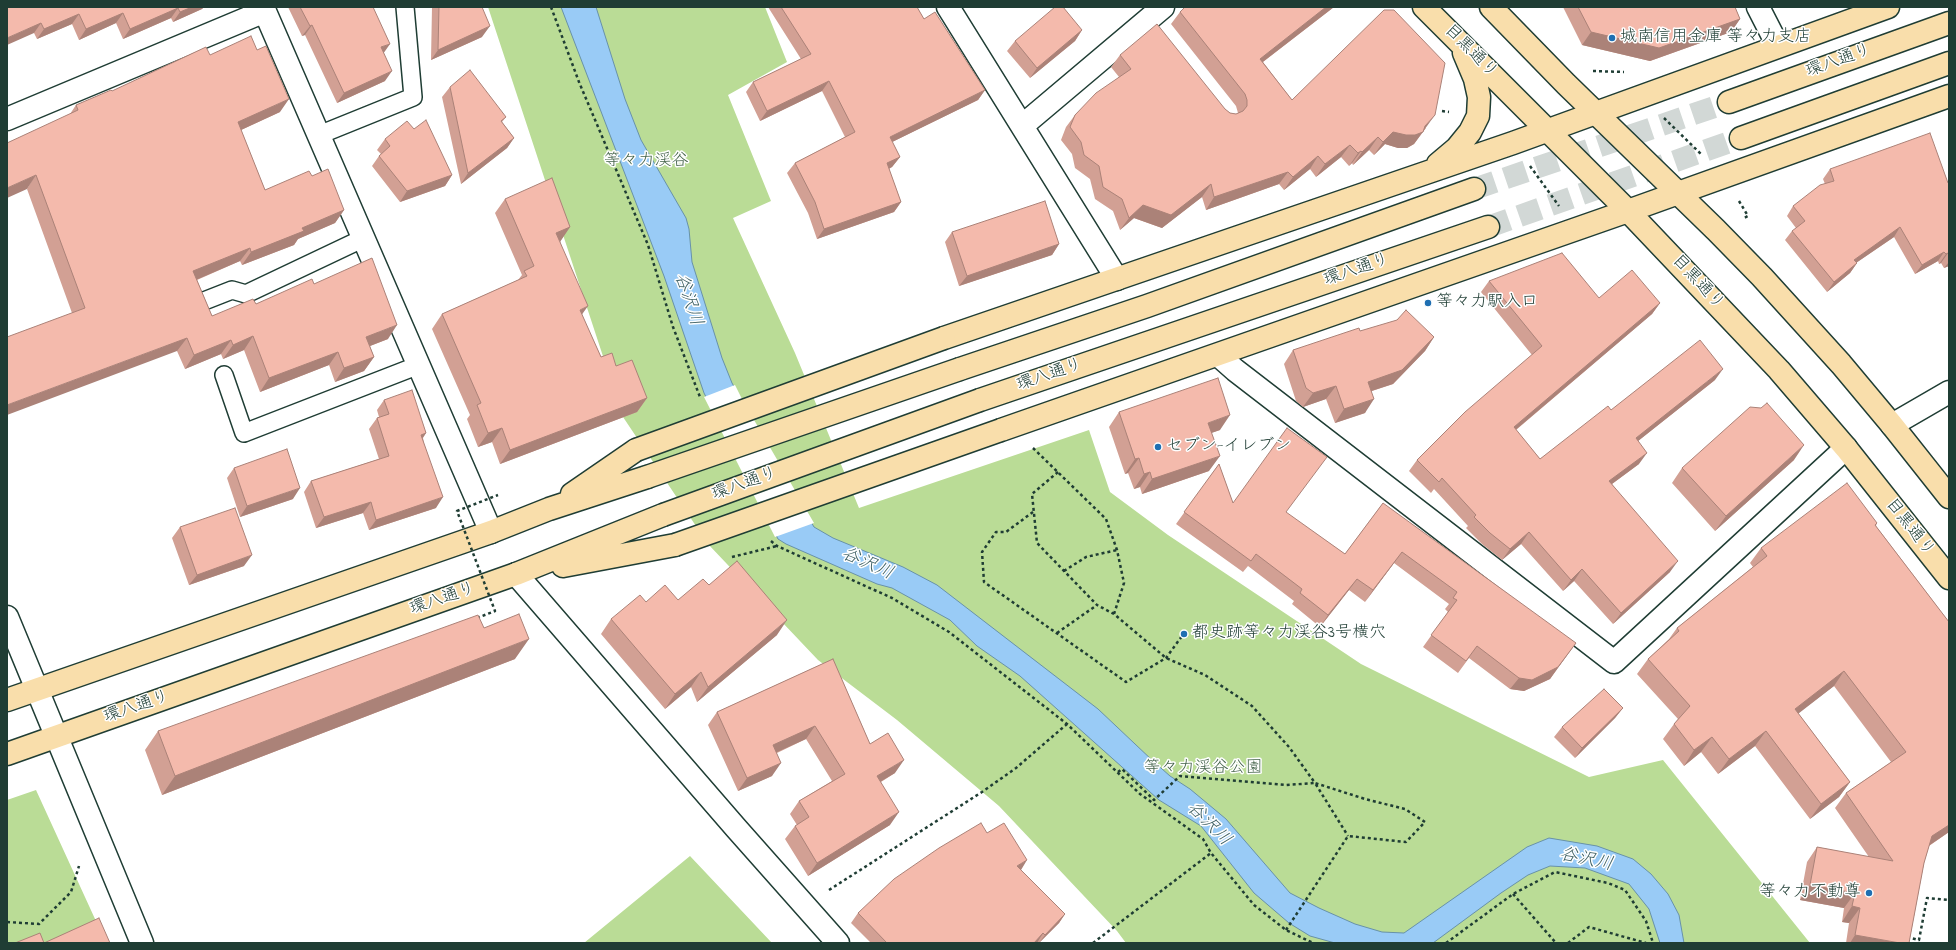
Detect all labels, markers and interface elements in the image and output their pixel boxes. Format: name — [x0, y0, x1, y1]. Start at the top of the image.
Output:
street label: 目黒通り — [1439, 21, 1501, 83]
place label: 城南信用金庫 等々力支店 — [1620, 28, 1811, 48]
marker: 城南信用金庫 等々力支店 — [1607, 33, 1617, 43]
street label: 環八通り — [1804, 41, 1874, 83]
park label: 等々力渓谷 — [604, 152, 688, 172]
street label: 環八通り — [1322, 250, 1392, 292]
street label: 目黒通り — [1666, 251, 1728, 315]
water label: 谷沢川 — [668, 271, 706, 329]
place label: 等々力駅入口 — [1436, 293, 1538, 313]
marker: 等々力駅入口 — [1423, 298, 1433, 308]
street label: 環八通り — [1015, 355, 1085, 397]
place label: セブン-イレブン — [1166, 437, 1291, 457]
marker: セブン-イレブン — [1153, 442, 1163, 452]
street label: 環八通り — [710, 464, 780, 506]
street label: 目黒通り — [1880, 495, 1938, 561]
water label: 谷沢川 — [838, 544, 896, 586]
street label: 環八通り — [408, 579, 478, 621]
place label: 都史跡等々力渓谷3号横穴 — [1192, 624, 1386, 644]
marker: 都史跡等々力渓谷3号横穴 — [1179, 629, 1189, 639]
street label: 環八通り — [102, 687, 172, 729]
park label: 等々力渓谷公園 — [1144, 759, 1262, 779]
water label: 谷沢川 — [1181, 798, 1235, 852]
water label: 谷沢川 — [1557, 845, 1615, 877]
place label: 等々力不動尊 — [1759, 883, 1861, 903]
marker: 等々力不動尊 — [1864, 888, 1874, 898]

